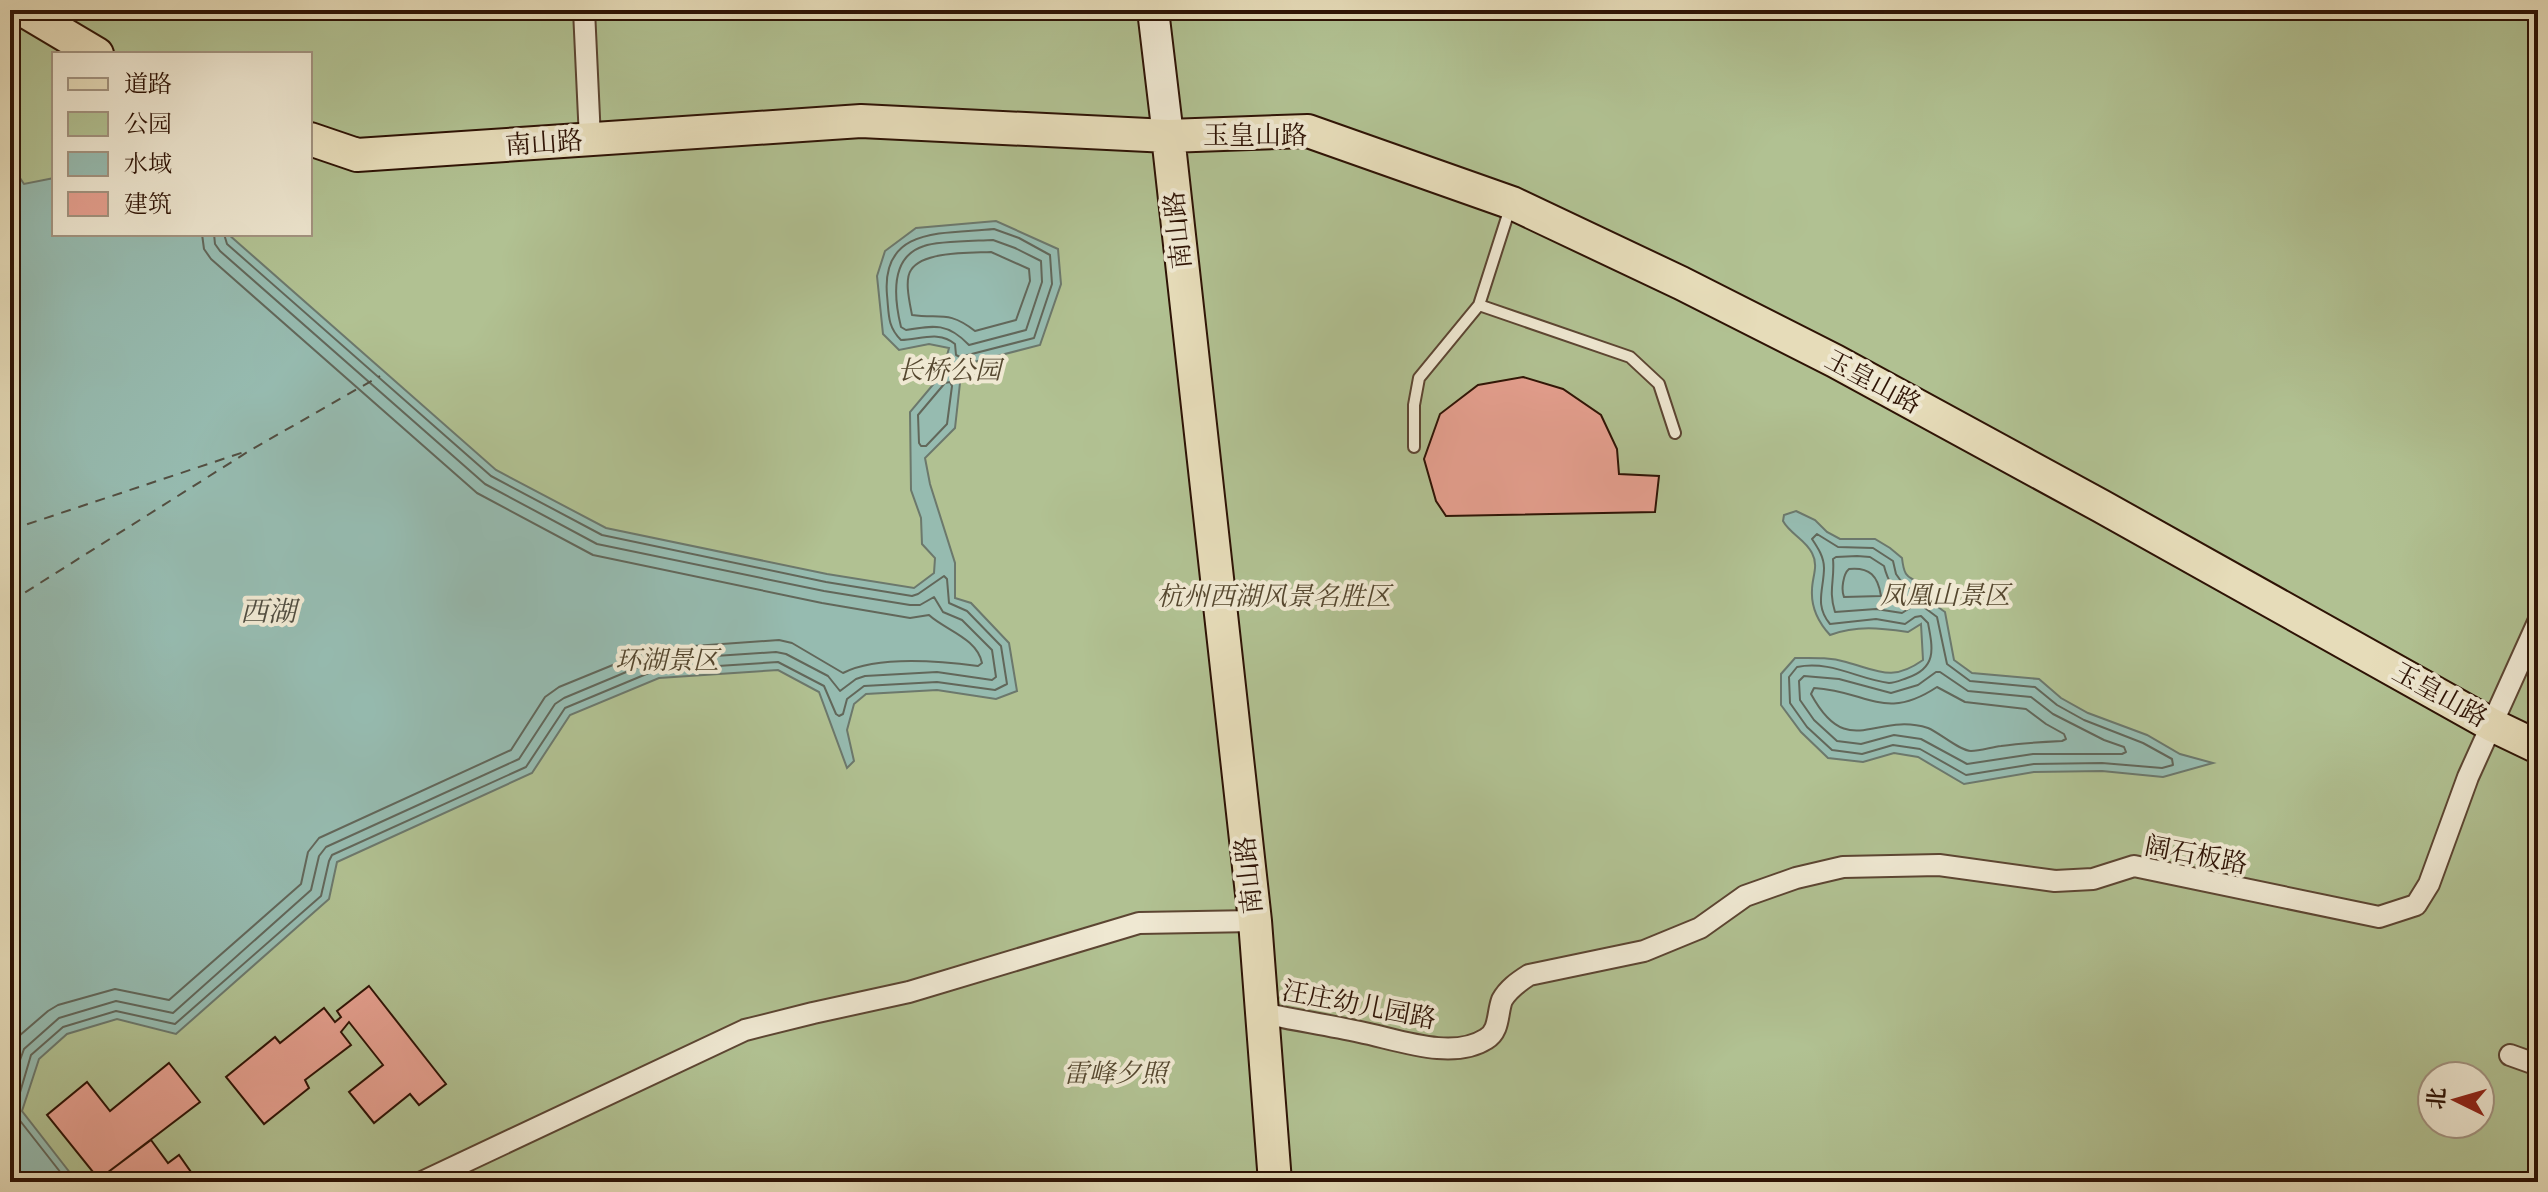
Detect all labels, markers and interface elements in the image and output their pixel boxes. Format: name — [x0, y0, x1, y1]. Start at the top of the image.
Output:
legend — [52, 52, 312, 236]
text: 道路 — [124, 70, 172, 98]
text: 公园 — [124, 110, 172, 138]
street label: 玉皇山路 — [1203, 120, 1307, 151]
street label: 南山路 — [504, 125, 584, 161]
text: 水域 — [124, 150, 172, 178]
text: 建筑 — [124, 190, 172, 218]
street label: 南山路 — [1159, 190, 1197, 270]
street label: 玉皇山路 — [1820, 344, 1926, 420]
park label: 长桥公园 — [897, 355, 1005, 386]
park label: 凤凰山景区 — [1880, 580, 2013, 611]
park label: 杭州西湖风景名胜区 — [1157, 581, 1394, 612]
water label: 西湖 — [240, 595, 301, 628]
park label: 环湖景区 — [615, 645, 722, 676]
street label: 玉皇山路 — [2387, 656, 2493, 734]
street label: 阔石板路 — [2142, 830, 2250, 880]
street label: 南山路 — [1230, 835, 1268, 915]
street label: 汪庄幼儿园路 — [1279, 975, 1439, 1035]
park label: 雷峰夕照 — [1063, 1058, 1171, 1089]
north arrow — [2416, 1060, 2496, 1140]
text: 北 — [2423, 1086, 2451, 1110]

